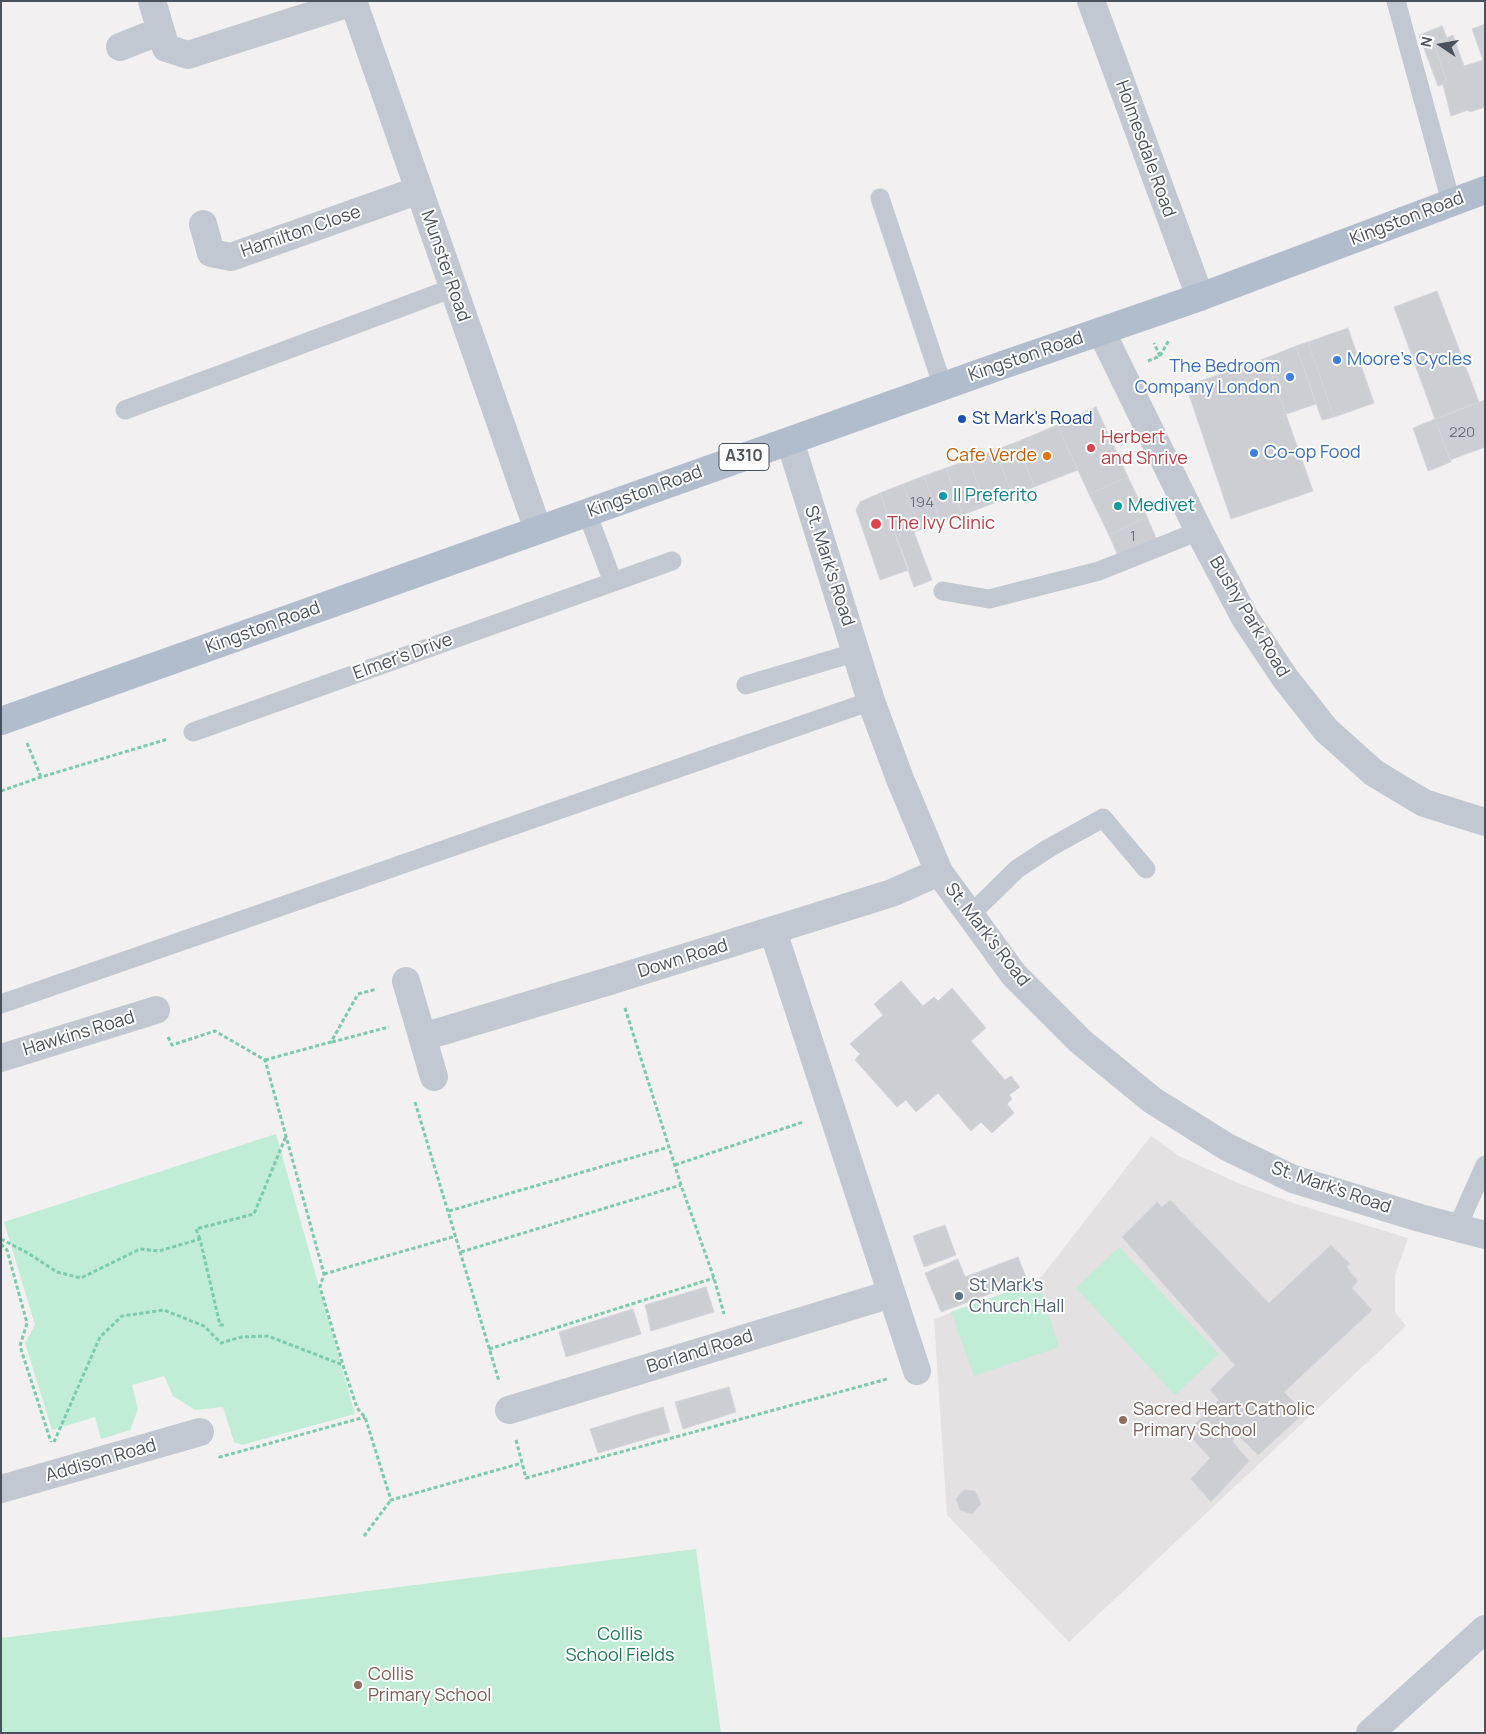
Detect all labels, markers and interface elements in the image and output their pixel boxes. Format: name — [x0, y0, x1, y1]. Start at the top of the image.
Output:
north arrow — [1416, 20, 1466, 70]
text: N — [1416, 35, 1436, 49]
street label: Holmesdale Road — [1110, 78, 1180, 220]
street label: Kingston Road — [1347, 187, 1467, 251]
street label: Hamilton Close — [238, 201, 364, 263]
street label: Munster Road — [416, 208, 474, 324]
street label: Kingston Road — [966, 327, 1086, 387]
place label: Moore’s Cycles — [1347, 349, 1472, 371]
marker: Moore’s Cycles — [1331, 354, 1343, 366]
place label: The Bedroom Company London — [1135, 356, 1280, 398]
marker: The Bedroom Company London — [1284, 371, 1296, 383]
place label: St Mark's Road — [972, 408, 1093, 430]
marker: St Mark's Road — [956, 413, 968, 425]
house number: 220 — [1449, 424, 1475, 442]
place label: Herbert and Shrive — [1101, 427, 1188, 469]
marker: Herbert and Shrive — [1085, 442, 1097, 454]
place label: Co-op Food — [1264, 442, 1361, 464]
road number: A310 — [719, 444, 769, 471]
place label: Cafe Verde — [946, 445, 1037, 467]
marker: Co-op Food — [1248, 447, 1260, 459]
marker: Cafe Verde — [1041, 450, 1053, 462]
street label: Kingston Road — [585, 461, 705, 523]
place label: Il Preferito — [953, 485, 1037, 507]
marker: Il Preferito — [937, 490, 949, 502]
house number: 194 — [910, 494, 934, 512]
place label: Medivet — [1128, 495, 1195, 517]
marker: Medivet — [1112, 500, 1124, 512]
street label: St. Mark's Road — [799, 503, 859, 629]
place label: The Ivy Clinic — [887, 513, 995, 535]
marker: The Ivy Clinic — [869, 517, 883, 531]
house number: 1 — [1130, 528, 1136, 546]
street label: Bushy Park Road — [1204, 553, 1294, 681]
street label: Kingston Road — [203, 597, 323, 659]
street label: Elmer's Drive — [350, 629, 456, 685]
street label: St. Mark's Road — [940, 879, 1034, 991]
street label: Down Road — [635, 935, 731, 983]
street label: Hawkins Road — [21, 1007, 137, 1061]
street label: St. Mark's Road — [1268, 1157, 1394, 1219]
place label: St Mark's Church Hall — [969, 1275, 1065, 1318]
marker: St Mark's Church Hall — [953, 1290, 965, 1302]
street label: Borland Road — [644, 1326, 756, 1378]
place label: Sacred Heart Catholic Primary School — [1133, 1399, 1315, 1442]
marker: Sacred Heart Catholic Primary School — [1117, 1414, 1129, 1426]
street label: Addison Road — [43, 1435, 159, 1487]
park label: Collis School Fields — [566, 1624, 674, 1666]
place label: Collis Primary School — [368, 1664, 492, 1706]
marker: Collis Primary School — [352, 1679, 364, 1691]

